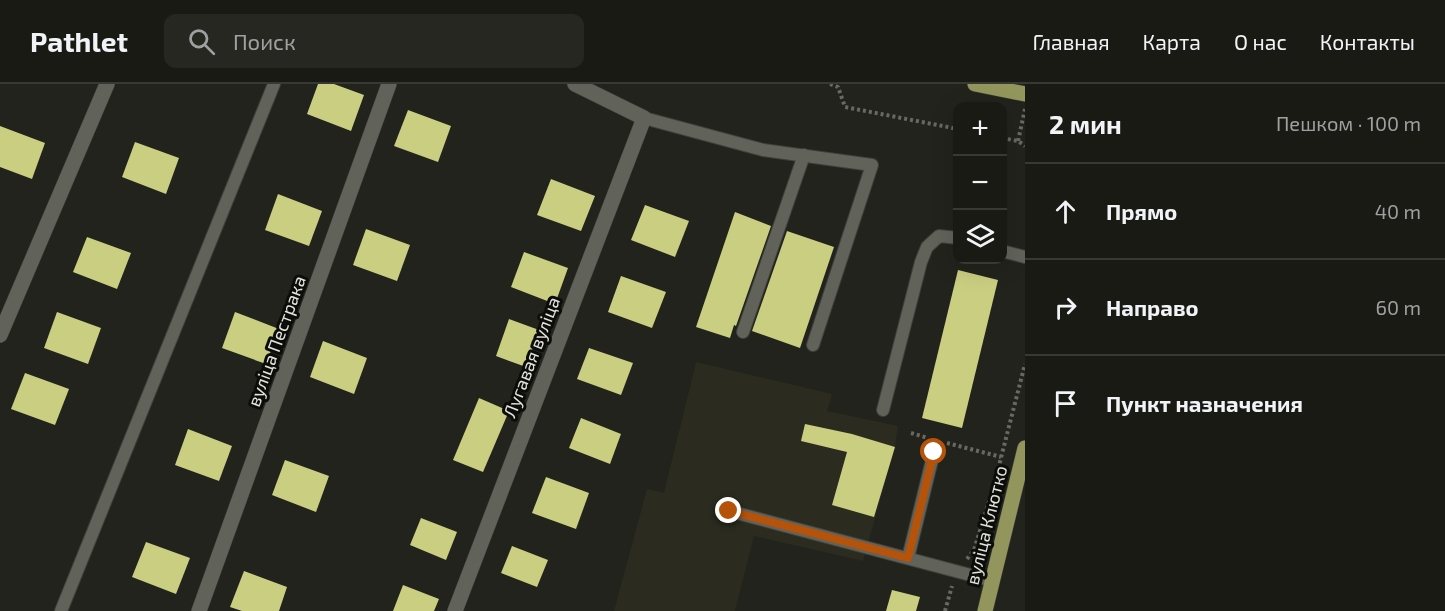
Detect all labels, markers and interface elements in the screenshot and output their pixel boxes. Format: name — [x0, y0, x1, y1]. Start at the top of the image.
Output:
search box — [164, 14, 584, 68]
text: Pathlet — [30, 24, 128, 58]
icon: search — [185, 25, 218, 58]
text: Поиск — [233, 28, 296, 54]
text: Главная — [1033, 29, 1110, 54]
text: Карта — [1143, 29, 1201, 54]
text: О нас — [1234, 29, 1287, 54]
text: Контакты — [1320, 29, 1415, 54]
map controls — [953, 102, 1007, 264]
button: + — [953, 102, 1007, 156]
text: 2 мин — [1049, 108, 1122, 139]
text: Пешком · 100 m — [1276, 111, 1421, 135]
button: − — [953, 156, 1007, 210]
icon: ahead — [1049, 195, 1082, 228]
text: Прямо — [1106, 198, 1177, 224]
text: 40 m — [1375, 199, 1421, 223]
button: layers — [953, 210, 1007, 264]
street label: вуліца Пестрака — [242, 273, 310, 409]
icon: right — [1049, 291, 1082, 324]
street label: Лугавая вуліца — [498, 294, 564, 420]
text: Направо — [1106, 294, 1199, 320]
text: 60 m — [1376, 295, 1421, 319]
icon: arrive — [1049, 387, 1082, 420]
text: Пункт назначения — [1106, 390, 1303, 416]
route start — [920, 438, 946, 464]
street label: вуліца Клютко — [961, 463, 1011, 587]
route end — [715, 497, 741, 523]

